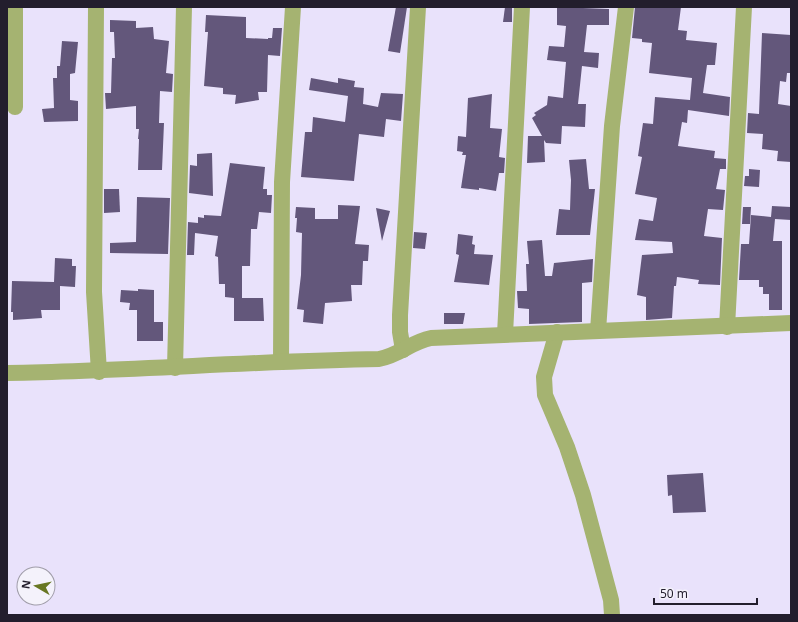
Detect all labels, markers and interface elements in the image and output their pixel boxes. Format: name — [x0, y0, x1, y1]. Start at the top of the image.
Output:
north arrow — [16, 566, 56, 606]
text: N — [18, 579, 34, 590]
scale bar — [654, 580, 757, 606]
text: 50 m — [660, 585, 688, 602]

